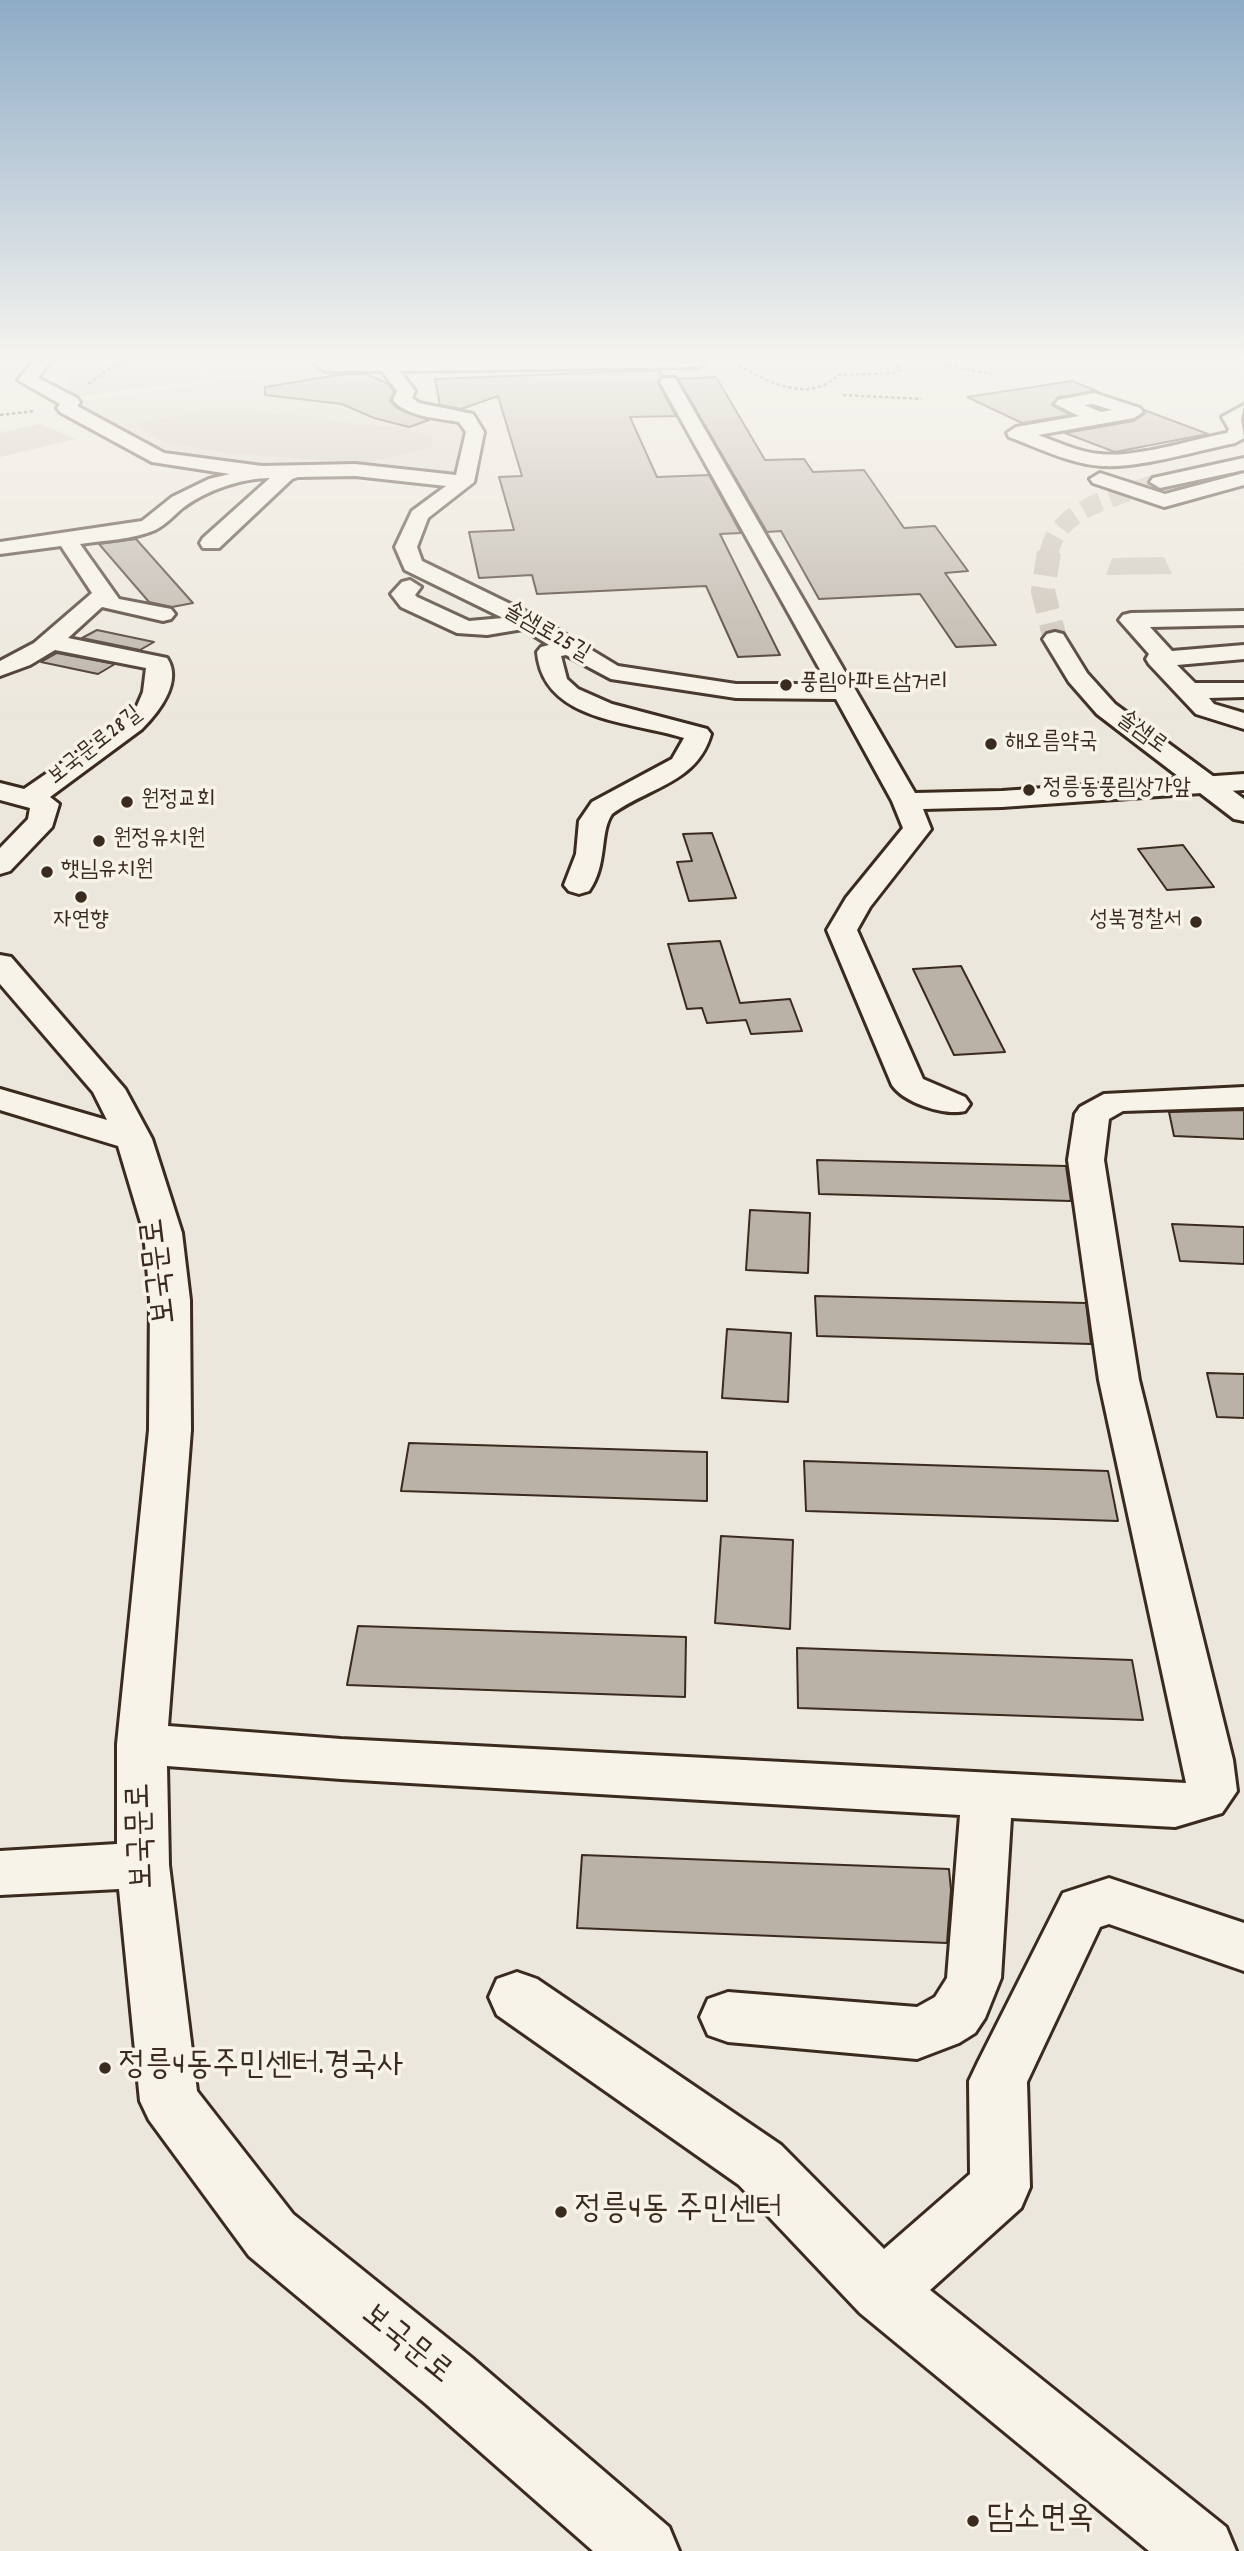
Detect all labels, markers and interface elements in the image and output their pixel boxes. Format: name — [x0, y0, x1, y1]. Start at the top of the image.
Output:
street label: 솔샘로25길 — [498, 598, 594, 670]
place label: 풍림아파트삼거리 — [800, 671, 948, 699]
marker: 풍림아파트삼거리 — [778, 677, 794, 693]
street label: 보국문로28길 — [43, 702, 149, 792]
street label: 솔샘로 — [1110, 707, 1172, 761]
place label: 해오름약국 — [1005, 730, 1098, 758]
marker: 해오름약국 — [983, 736, 999, 752]
place label: 정릉동풍림상가앞 — [1043, 776, 1191, 804]
marker: 정릉동풍림상가앞 — [1021, 782, 1037, 798]
place label: 원정교회 — [141, 788, 215, 816]
marker: 원정교회 — [119, 794, 135, 810]
place label: 원정유치원 — [113, 827, 206, 855]
marker: 원정유치원 — [91, 833, 107, 849]
place label: 햇님유치원 — [61, 858, 154, 886]
marker: 햇님유치원 — [39, 864, 55, 880]
marker: 자연향 — [73, 889, 89, 905]
place label: 자연향 — [53, 908, 109, 936]
place label: 성북경찰서 — [1089, 908, 1182, 936]
marker: 성북경찰서 — [1188, 914, 1204, 930]
street label: 보국문로 — [136, 1216, 188, 1326]
street label: 보국문로 — [122, 1782, 166, 1890]
place label: 정릉4동주민센터.경국사 — [119, 2048, 404, 2088]
marker: 정릉4동주민센터.경국사 — [97, 2060, 113, 2076]
place label: 정릉4동 주민센터 — [575, 2192, 782, 2232]
marker: 정릉4동 주민센터 — [553, 2204, 569, 2220]
street label: 보국문로 — [351, 2297, 459, 2395]
place label: 담소면옥 — [987, 2501, 1093, 2541]
marker: 담소면옥 — [965, 2513, 981, 2529]

